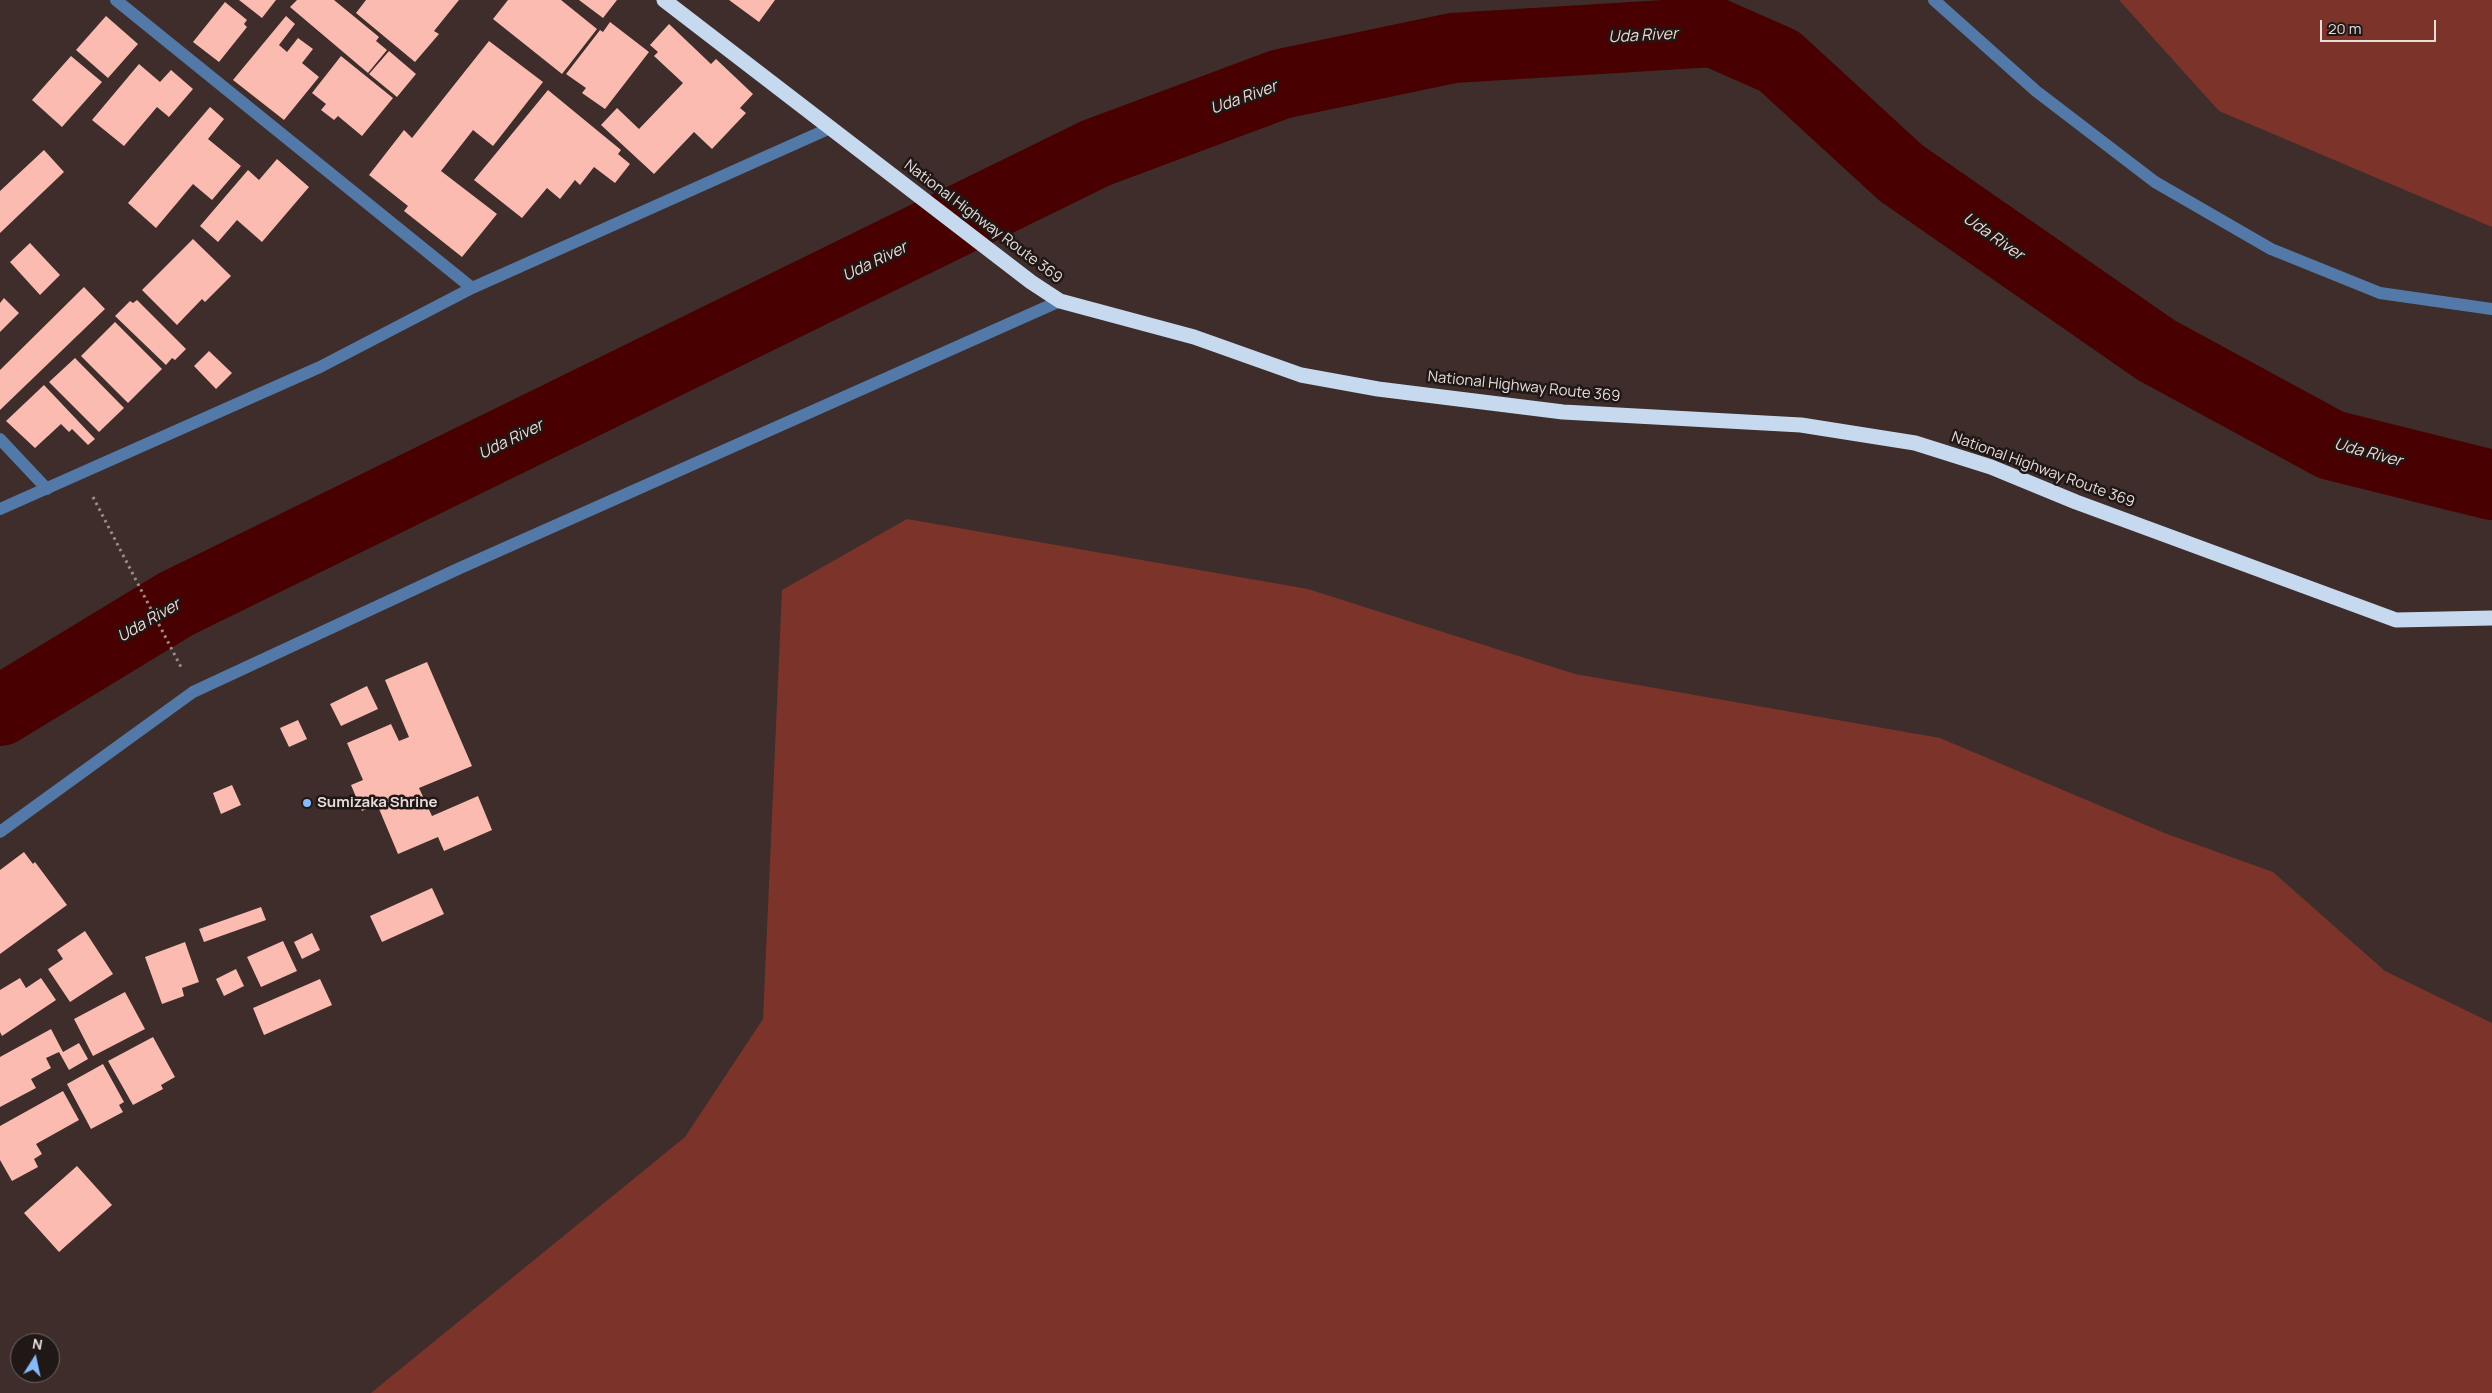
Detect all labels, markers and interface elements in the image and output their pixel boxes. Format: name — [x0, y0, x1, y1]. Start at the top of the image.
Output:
scale bar — [2322, 10, 2438, 42]
text: 20 m — [2328, 18, 2361, 39]
water label: Uda River — [1608, 25, 1678, 47]
water label: Uda River — [1208, 77, 1280, 119]
street label: National Highway Route 369 — [900, 157, 1066, 287]
water label: Uda River — [1959, 209, 2027, 265]
water label: Uda River — [840, 238, 910, 286]
street label: National Highway Route 369 — [1427, 368, 1621, 406]
water label: Uda River — [476, 416, 546, 464]
street label: National Highway Route 369 — [1949, 428, 2137, 512]
water label: Uda River — [2332, 435, 2404, 471]
water label: Uda River — [114, 595, 184, 647]
place label: Sumizaka Shrine — [317, 794, 438, 812]
marker: Sumizaka Shrine — [301, 797, 313, 809]
north arrow — [10, 1333, 60, 1383]
text: N — [31, 1333, 44, 1354]

